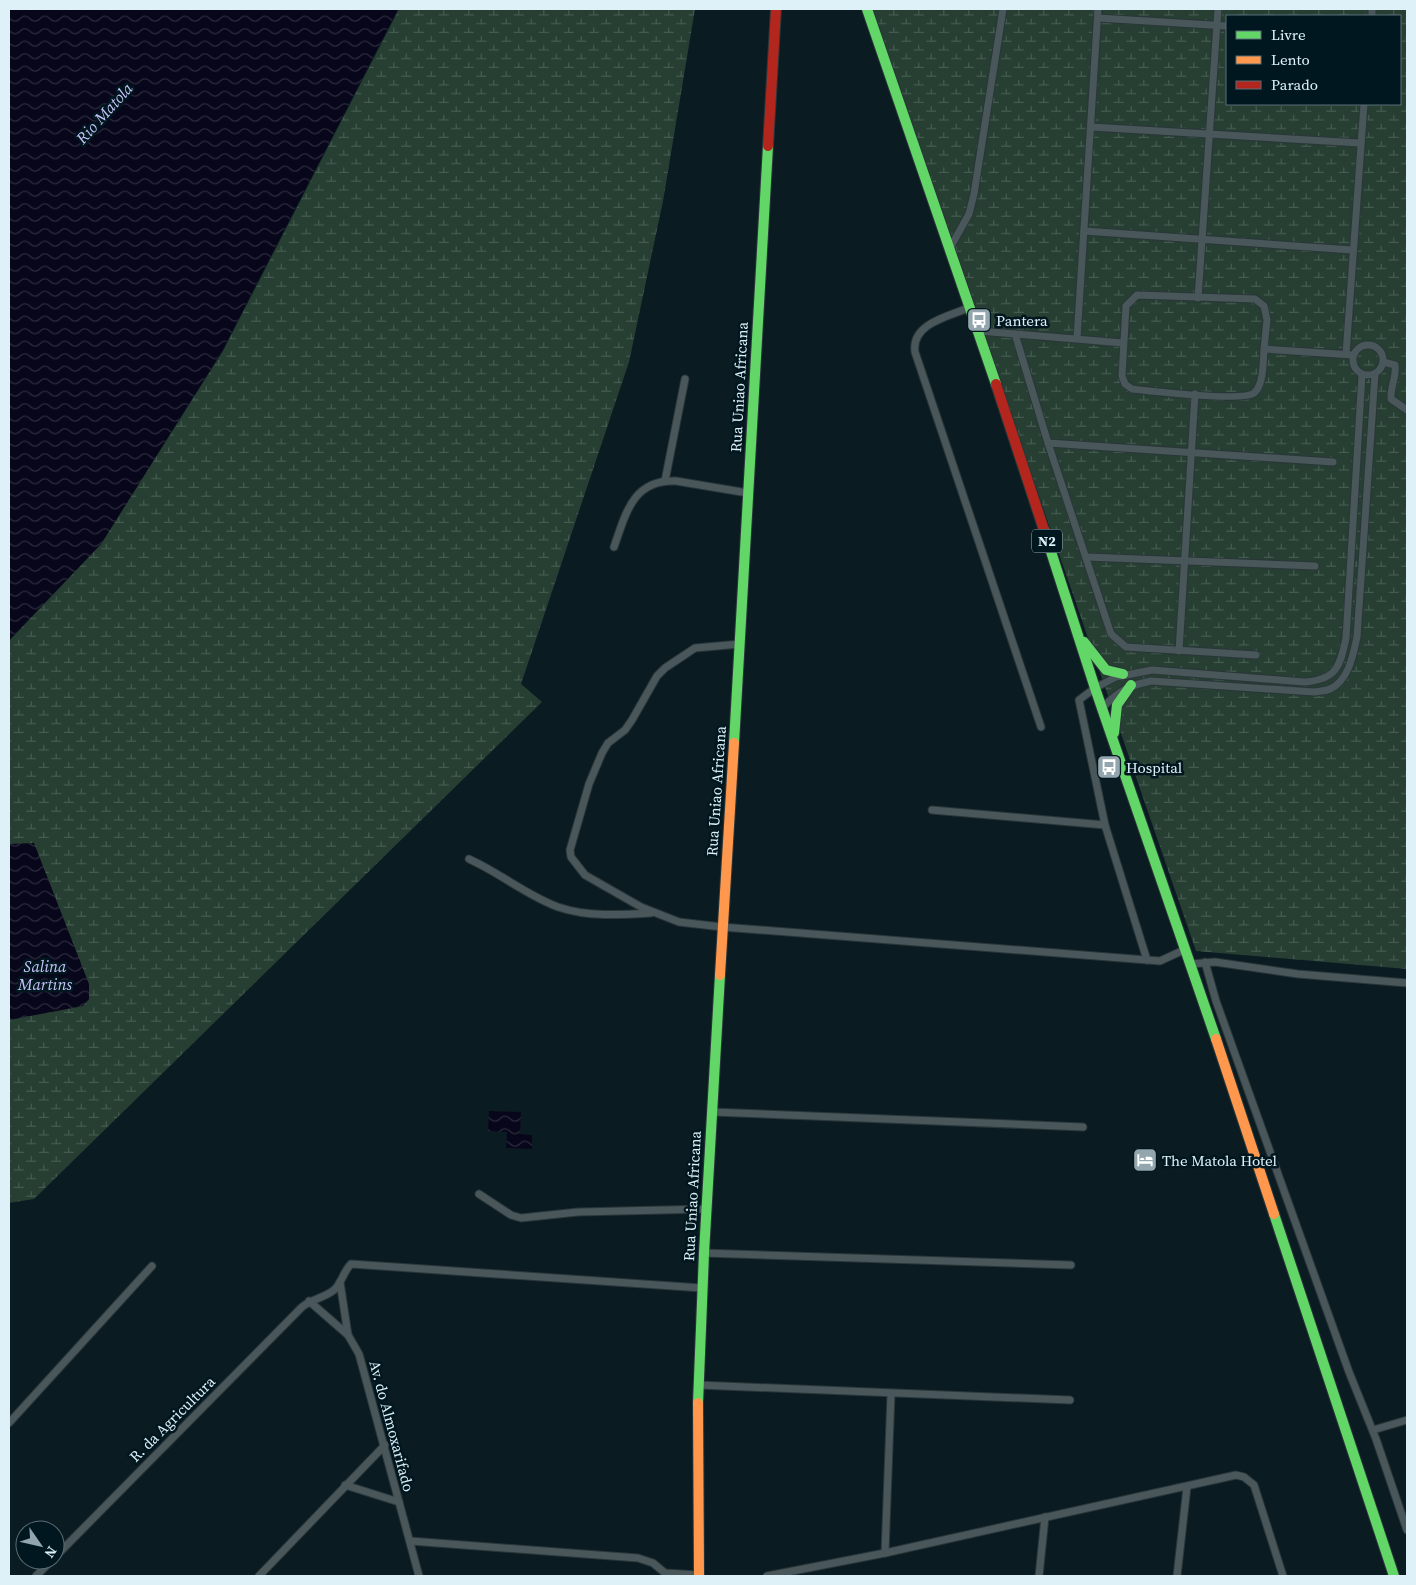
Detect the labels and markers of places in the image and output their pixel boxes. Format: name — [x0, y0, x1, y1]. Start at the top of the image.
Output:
bus stop icon: Pantera — [966, 307, 992, 333]
place label: Pantera — [996, 310, 1048, 331]
bus stop icon: Hospital — [1096, 754, 1122, 780]
place label: Hospital — [1126, 757, 1183, 778]
hotel icon: The Matola Hotel — [1132, 1147, 1158, 1173]
place label: The Matola Hotel — [1162, 1150, 1277, 1171]

